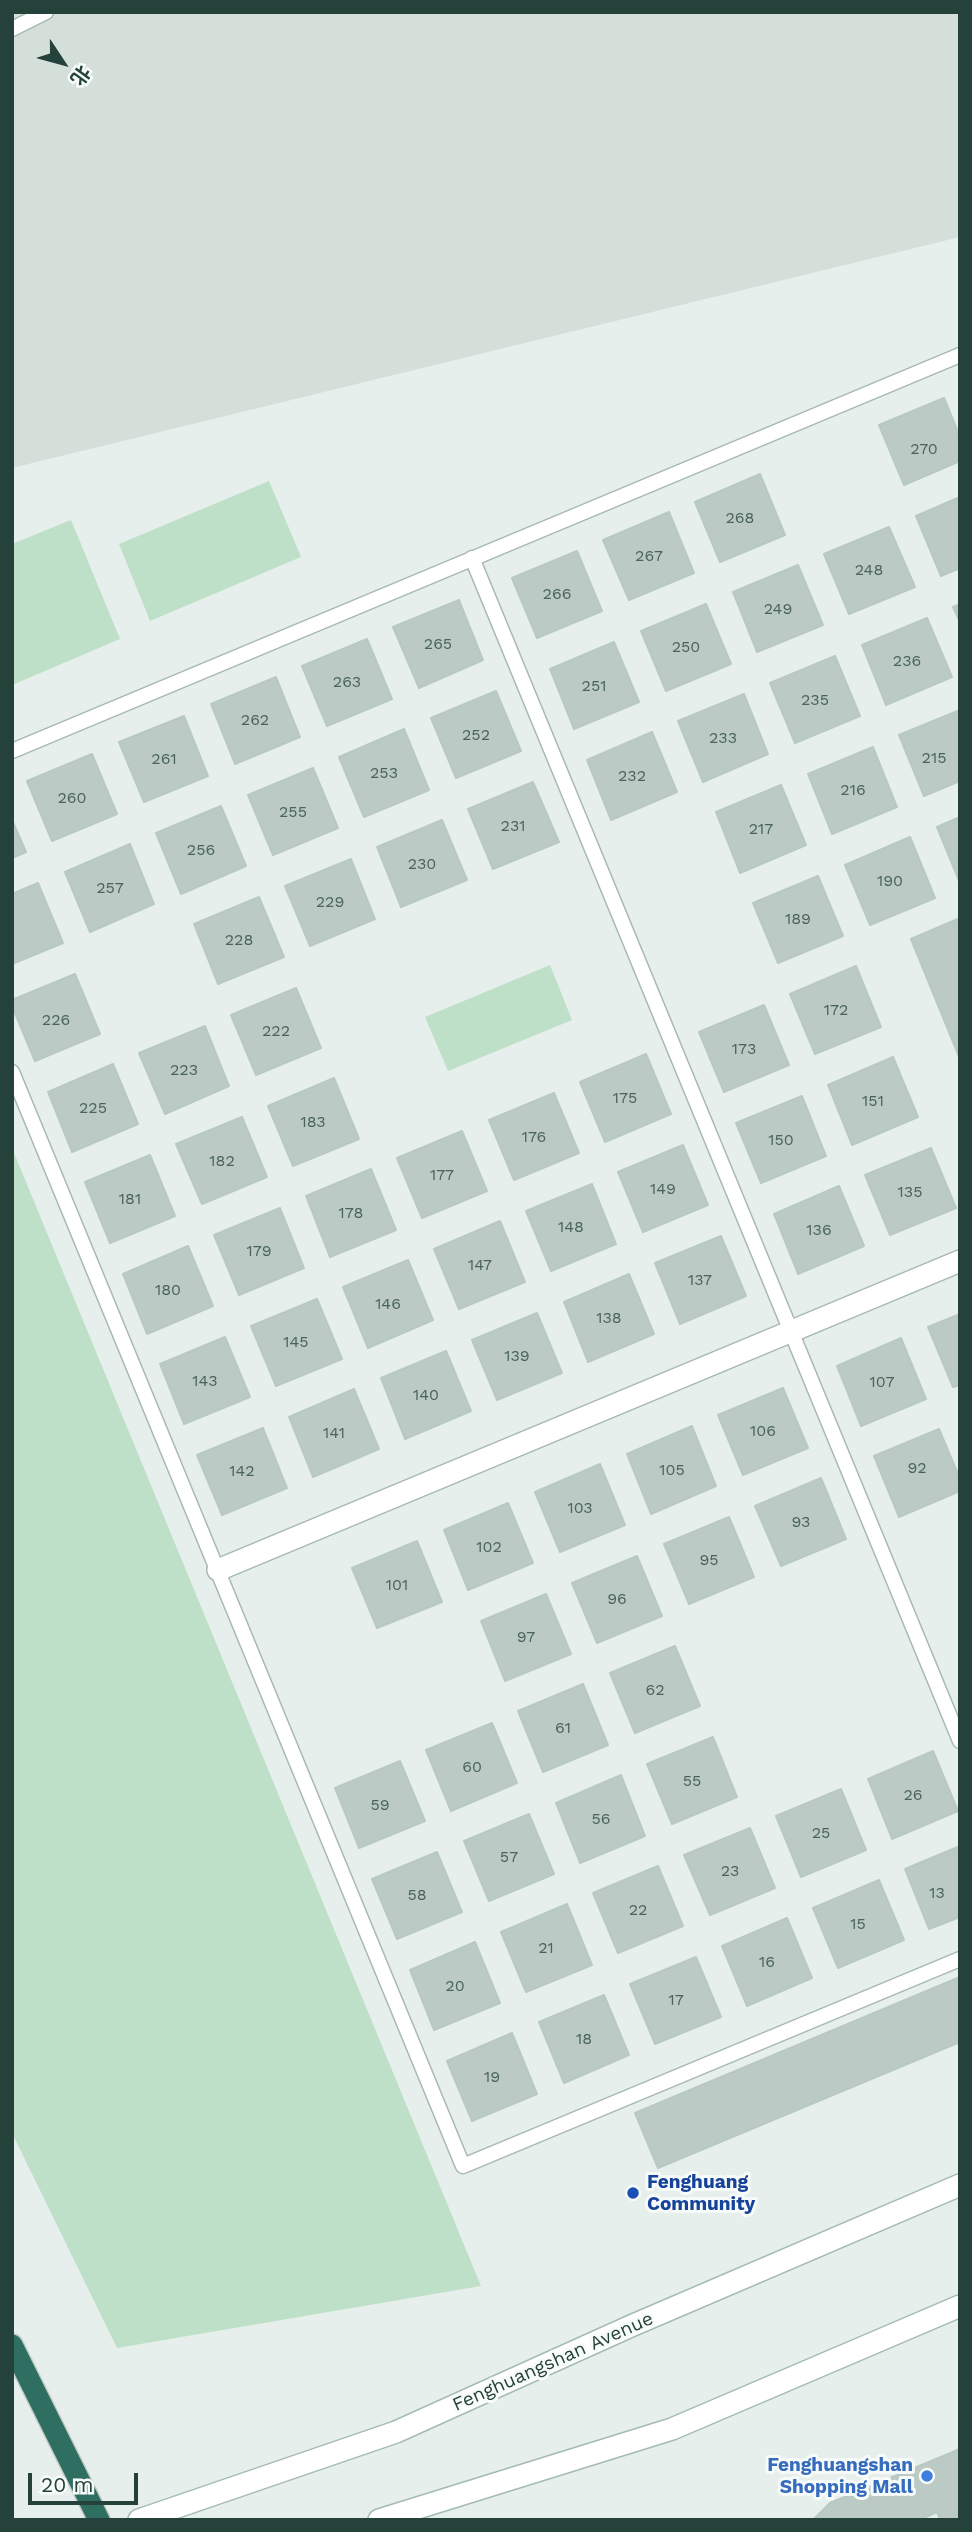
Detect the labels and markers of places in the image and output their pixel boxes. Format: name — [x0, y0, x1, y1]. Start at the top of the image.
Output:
place label: Fenghuang Community — [647, 2171, 755, 2215]
marker: Fenghuang Community — [625, 2185, 641, 2201]
place label: Fenghuangshan Shopping Mall — [767, 2454, 913, 2498]
marker: Fenghuangshan Shopping Mall — [919, 2468, 935, 2484]

